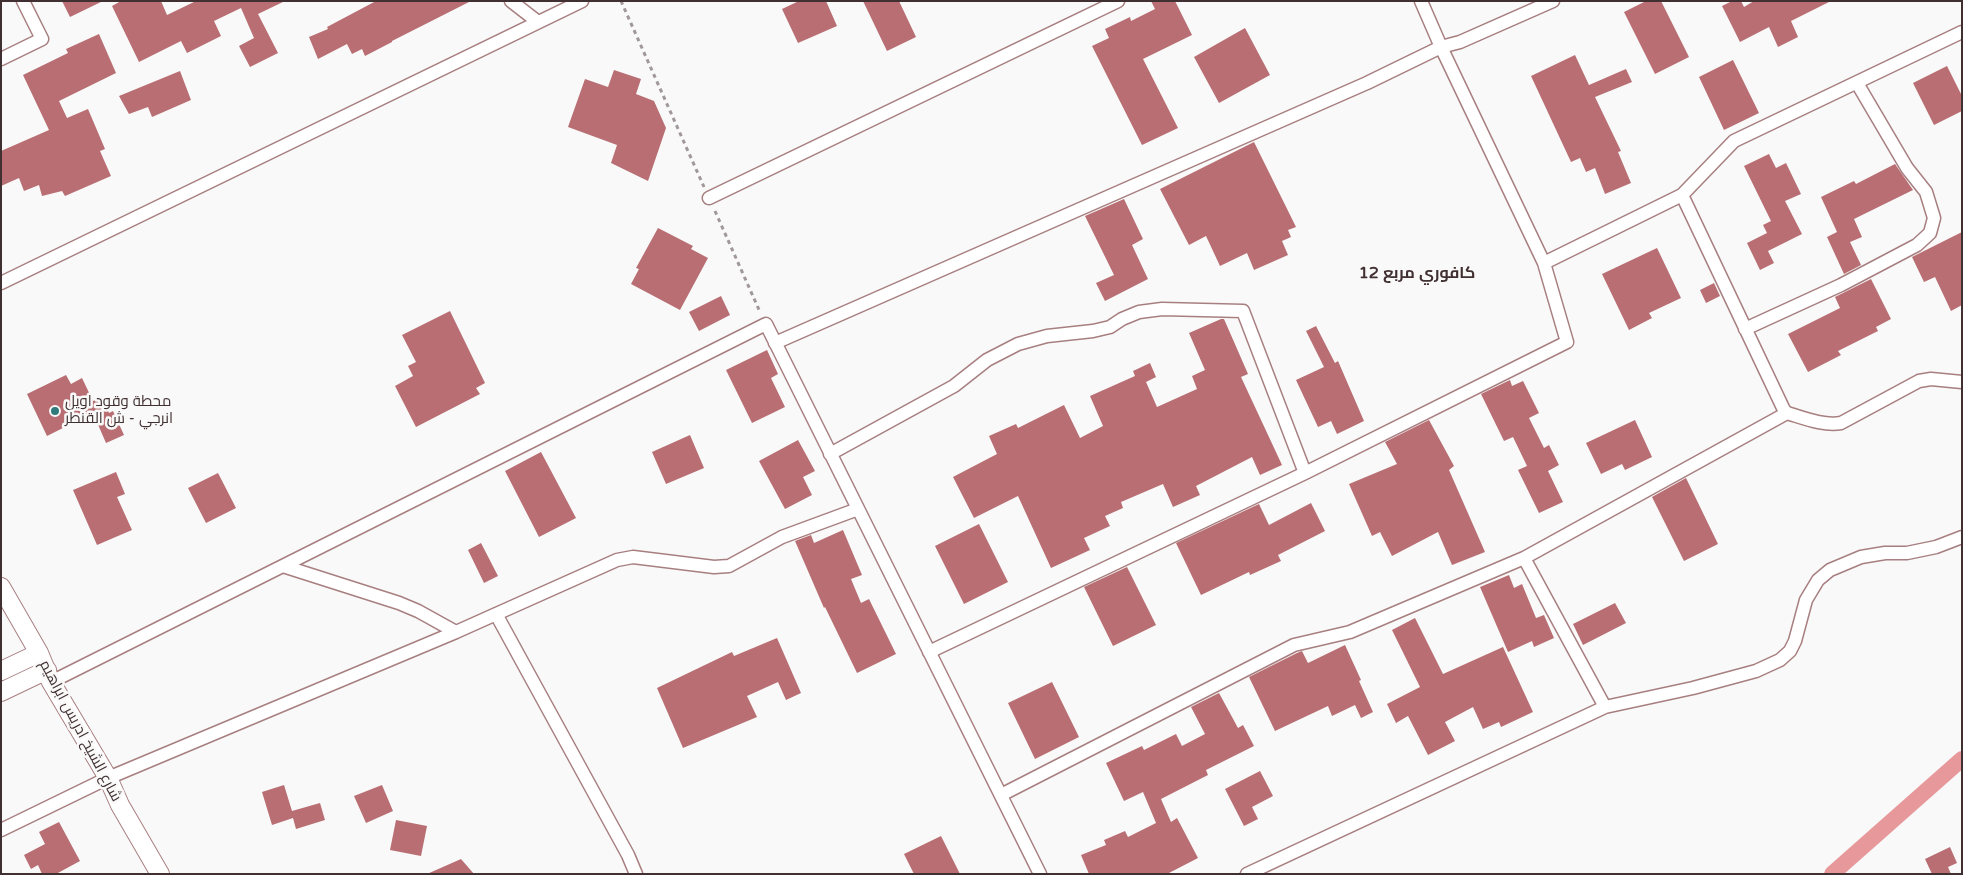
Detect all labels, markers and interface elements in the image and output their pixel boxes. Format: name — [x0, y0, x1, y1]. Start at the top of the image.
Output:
district label: كافوري مربع 12 — [1359, 264, 1475, 284]
place label: محطة وقود اويل انرجي - ش القنطر — [65, 393, 173, 428]
marker: محطة وقود اويل انرجي - ش القنطر — [49, 405, 61, 417]
street label: شارع الشيخ ادريس ابراهيم — [35, 657, 125, 805]

